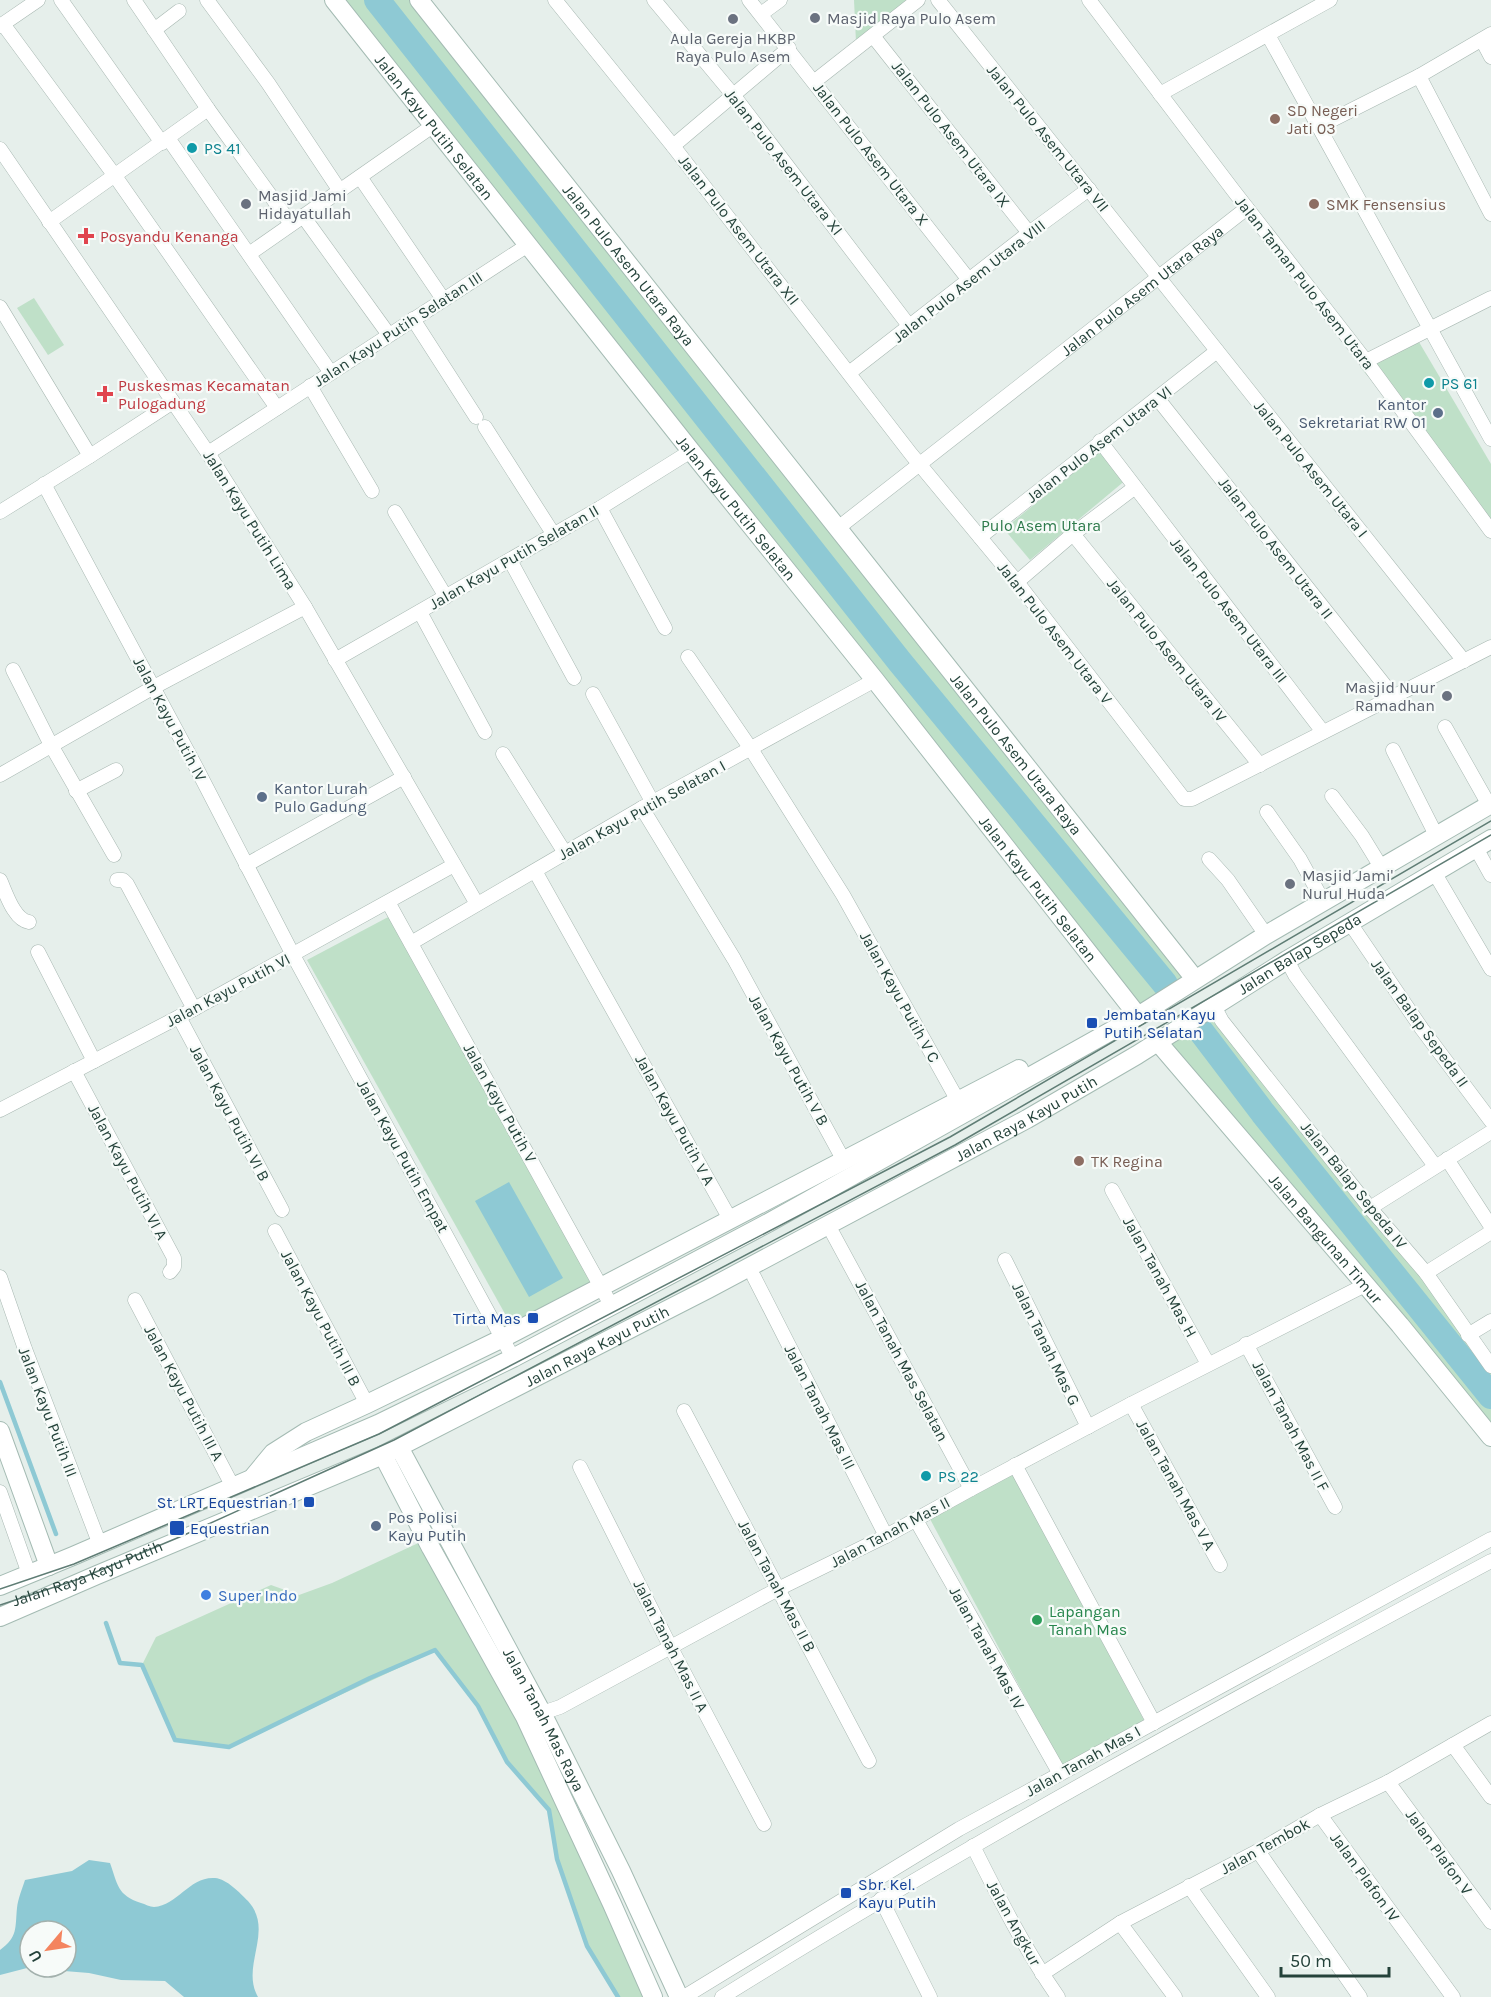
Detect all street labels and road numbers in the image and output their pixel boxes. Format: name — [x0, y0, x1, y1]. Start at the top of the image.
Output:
street label: Jalan Kayu Putih Selatan — [371, 51, 498, 204]
street label: Jalan Pulo Asem Utara IX — [888, 57, 1014, 211]
street label: Jalan Pulo Asem Utara VII — [983, 61, 1113, 215]
street label: Jalan Pulo Asem Utara X — [809, 79, 933, 229]
street label: Jalan Pulo Asem Utara XI — [721, 85, 847, 239]
street label: Jalan Pulo Asem Utara XII — [675, 151, 803, 309]
street label: Jalan Pulo Asem Utara Raya — [559, 180, 699, 349]
street label: Jalan Taman Pulo Asem Utara — [1231, 193, 1379, 373]
street label: Jalan Pulo Asem Utara VIII — [889, 216, 1049, 346]
street label: Jalan Pulo Asem Utara Raya — [1057, 221, 1227, 360]
street label: Jalan Kayu Putih Selatan III — [310, 267, 486, 391]
street label: Jalan Pulo Asem Utara VI — [1023, 381, 1175, 507]
street label: Jalan Pulo Asem Utara I — [1250, 397, 1372, 541]
street label: Jalan Kayu Putih Selatan — [673, 432, 800, 584]
street label: Jalan Kayu Putih Lima — [199, 447, 301, 593]
street label: Jalan Pulo Asem Utara II — [1215, 473, 1337, 623]
street label: Jalan Kayu Putih Selatan II — [426, 501, 602, 613]
street label: Jalan Pulo Asem Utara III — [1166, 534, 1292, 686]
street label: Jalan Pulo Asem Utara V — [994, 558, 1116, 708]
street label: Jalan Pulo Asem Utara IV — [1103, 574, 1231, 726]
street label: Jalan Kayu Putih IV — [129, 654, 211, 784]
street label: Jalan Pulo Asem Utara Raya — [947, 669, 1086, 839]
street label: Jalan Kayu Putih Selatan I — [555, 756, 729, 864]
street label: Jalan Kayu Putih Selatan — [975, 812, 1101, 965]
street label: Jalan Balap Sepeda — [1234, 909, 1364, 998]
street label: Jalan Kayu Putih V C — [856, 928, 944, 1066]
street label: Jalan Kayu Putih VI — [163, 949, 293, 1031]
street label: Jalan Balap Sepeda II — [1367, 955, 1473, 1091]
street label: Jalan Kayu Putih V B — [745, 991, 833, 1129]
street label: Jalan Kayu Putih V — [459, 1040, 541, 1166]
street label: Jalan Kayu Putih VI B — [186, 1042, 274, 1184]
street label: Jalan Kayu Putih V A — [631, 1051, 719, 1189]
street label: Jalan Raya Kayu Putih — [952, 1071, 1100, 1165]
street label: Jalan Kayu Putih Empat — [353, 1076, 453, 1236]
street label: Jalan Kayu Putih VI A — [84, 1101, 172, 1243]
street label: Jalan Balap Sepeda IV — [1297, 1118, 1411, 1252]
street label: Jalan Bangunan Timur — [1265, 1170, 1387, 1307]
street label: Jalan Tanah Mas H — [1119, 1214, 1201, 1340]
street label: Jalan Kayu Putih III B — [277, 1247, 365, 1389]
street label: Jalan Tanah Mas Selatan — [851, 1277, 953, 1445]
street label: Jalan Tanah Mas G — [1008, 1280, 1084, 1408]
street label: Jalan Raya Kayu Putih — [522, 1301, 672, 1390]
street label: Jalan Kayu Putih III A — [140, 1322, 228, 1464]
street label: Jalan Tanah Mas III — [780, 1341, 860, 1473]
street label: Jalan Kayu Putih III — [14, 1344, 82, 1480]
street label: Jalan Tanah Mas II F — [1249, 1357, 1333, 1495]
street label: Jalan Tanah Mas V A — [1132, 1417, 1220, 1553]
street label: Jalan Tanah Mas II — [827, 1492, 953, 1572]
street label: Jalan Tanah Mas II B — [734, 1517, 820, 1655]
street label: Jalan Raya Kayu Putih — [10, 1536, 165, 1610]
street label: Jalan Tanah Mas II A — [629, 1577, 713, 1715]
street label: Jalan Tanah Mas IV — [945, 1583, 1029, 1713]
street label: Jalan Tanah Mas Raya — [499, 1645, 589, 1795]
street label: Jalan Tanah Mas I — [1022, 1722, 1144, 1800]
street label: Jalan Plafon V — [1402, 1806, 1476, 1898]
street label: Jalan Tembok — [1217, 1814, 1313, 1878]
street label: Jalan Plafon IV — [1326, 1829, 1404, 1925]
street label: Jalan Angkur — [983, 1877, 1045, 1969]

